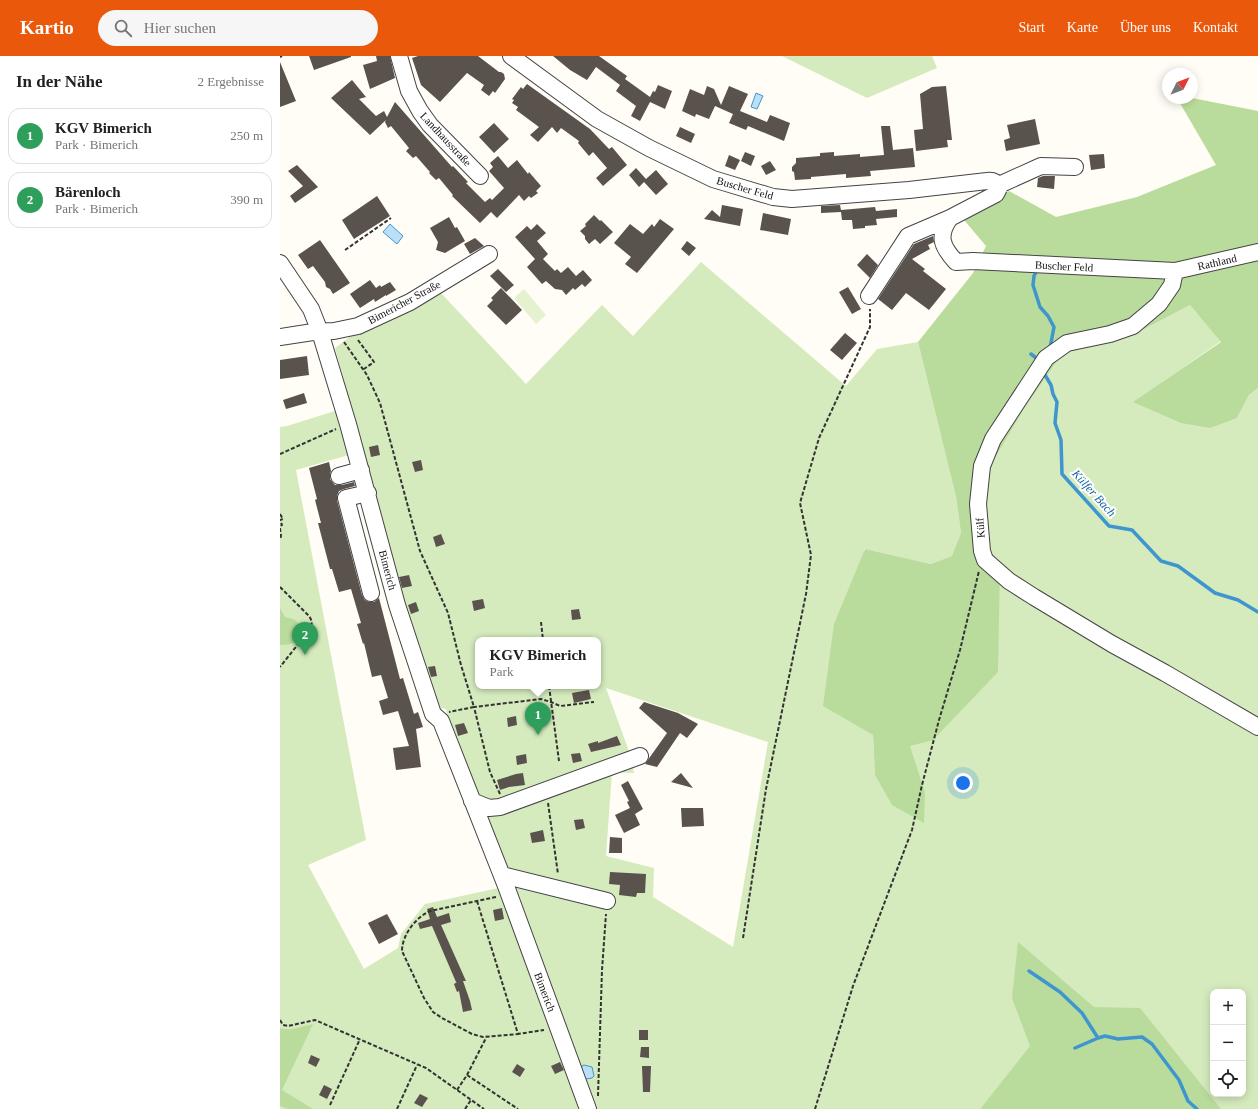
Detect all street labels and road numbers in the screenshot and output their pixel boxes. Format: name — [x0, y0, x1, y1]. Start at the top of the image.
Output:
street label: Landhausstraße — [418, 110, 474, 168]
street label: Buscher Feld — [715, 174, 775, 202]
street label: Rathland — [1196, 252, 1238, 272]
street label: Buscher Feld — [1035, 258, 1094, 274]
street label: Bimericher Straße — [366, 278, 442, 326]
street label: Külf — [973, 517, 987, 538]
street label: Bimerich — [377, 549, 399, 592]
street label: Bimerich — [532, 971, 558, 1014]

